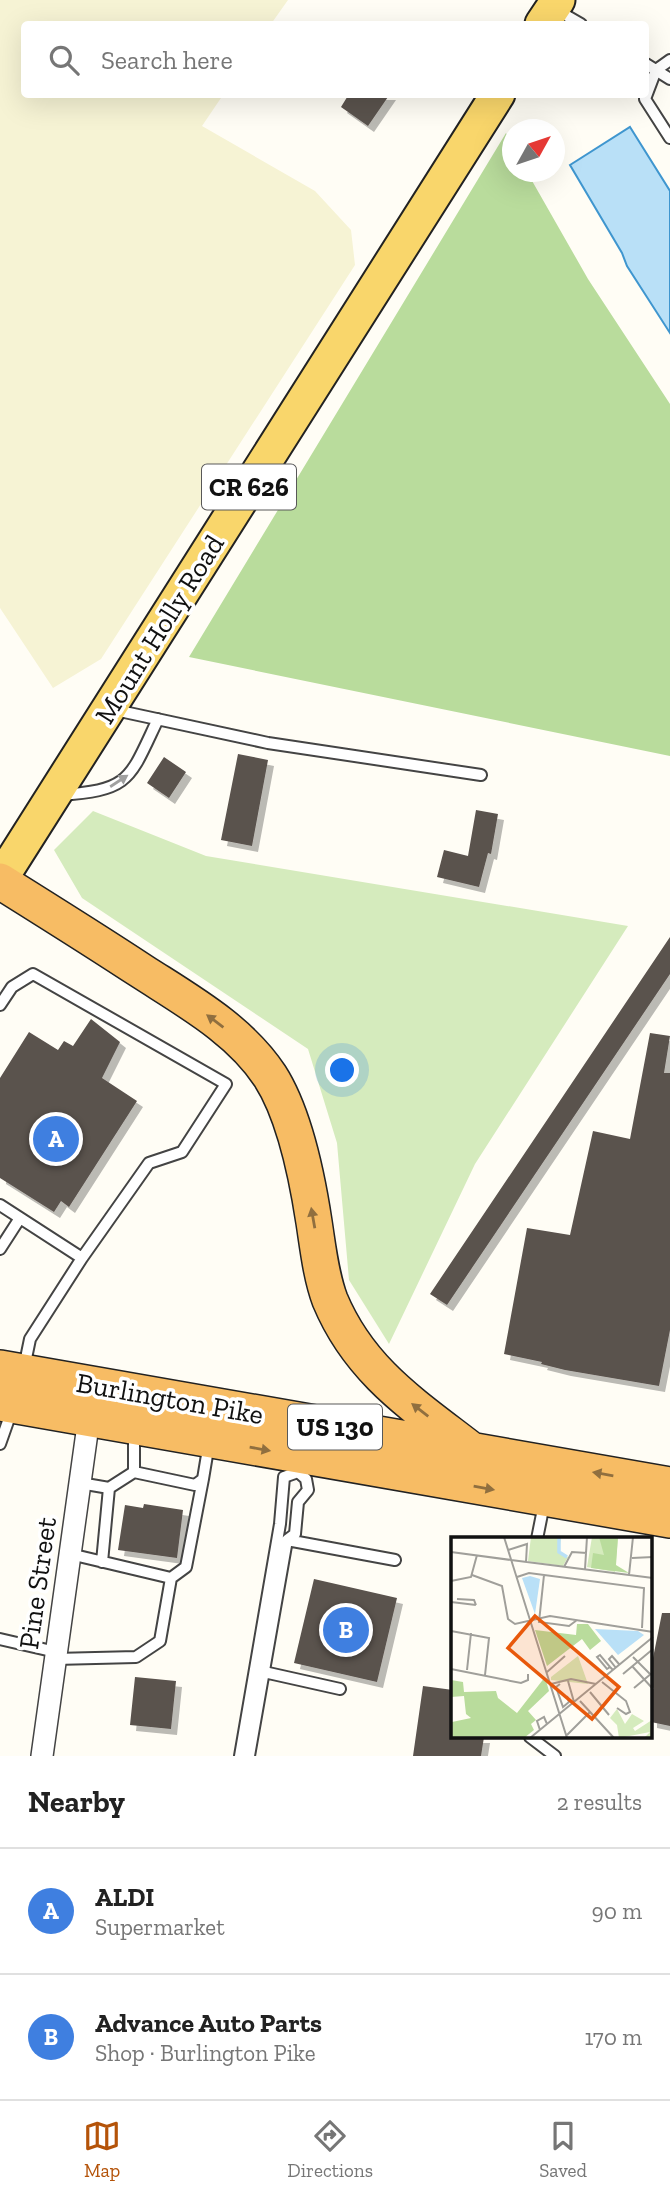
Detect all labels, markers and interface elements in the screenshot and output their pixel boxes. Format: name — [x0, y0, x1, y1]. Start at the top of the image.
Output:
search box — [21, 21, 649, 98]
icon: search — [45, 41, 83, 79]
text: Search here — [101, 44, 233, 76]
north arrow — [502, 119, 565, 182]
road number: CR 626 — [202, 464, 296, 509]
street label: Mount Holly Road — [88, 529, 231, 730]
one-way arrow — [110, 774, 128, 788]
one-way arrow — [206, 1014, 224, 1028]
your location — [325, 1053, 359, 1087]
pin: A — [33, 1113, 79, 1165]
one-way arrow — [307, 1207, 318, 1229]
street label: Burlington Pike — [74, 1366, 266, 1431]
one-way arrow — [411, 1402, 429, 1417]
road number: US 130 — [288, 1404, 382, 1450]
one-way arrow — [249, 1443, 271, 1454]
one-way arrow — [592, 1468, 614, 1479]
one-way arrow — [473, 1483, 495, 1494]
street label: Pine Street — [12, 1514, 63, 1651]
inset map — [451, 1537, 652, 1738]
pin: B — [323, 1604, 369, 1656]
text: Nearby — [28, 1784, 125, 1820]
text: 2 results — [557, 1788, 642, 1816]
text: ALDI — [95, 1881, 154, 1913]
text: A — [43, 1897, 59, 1925]
text: 90 m — [591, 1897, 642, 1925]
text: Supermarket — [95, 1913, 225, 1941]
text: Advance Auto Parts — [95, 2007, 322, 2039]
text: B — [44, 2023, 58, 2051]
text: 170 m — [584, 2023, 642, 2051]
text: Shop · Burlington Pike — [95, 2039, 315, 2067]
tab: Map — [83, 2117, 121, 2182]
tab: Directions — [287, 2117, 373, 2182]
tab: Saved — [539, 2117, 587, 2182]

